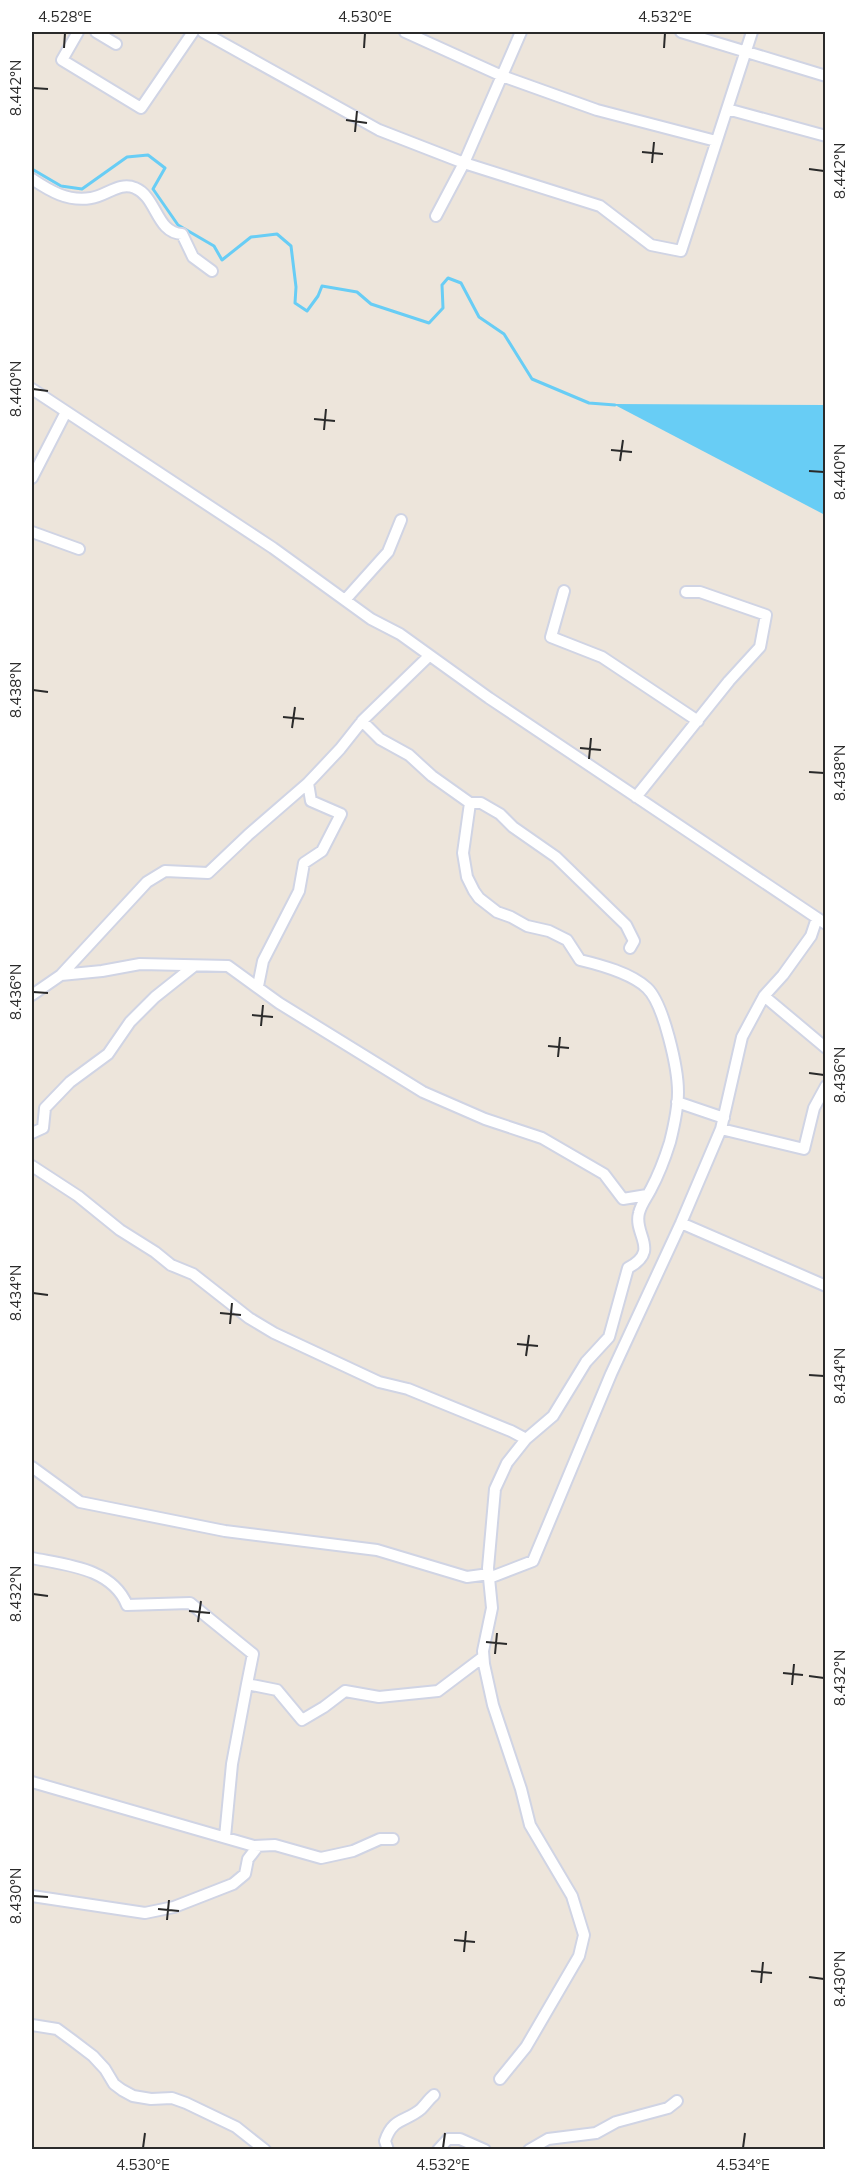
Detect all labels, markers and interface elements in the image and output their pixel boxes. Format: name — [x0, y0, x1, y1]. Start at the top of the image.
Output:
text: 4.528°E — [38, 7, 92, 26]
text: 4.530°E — [338, 7, 392, 26]
text: 4.532°E — [638, 7, 692, 26]
text: 8.442°N — [6, 60, 25, 116]
text: 8.442°N — [830, 143, 849, 199]
text: 8.440°N — [6, 361, 25, 417]
text: 8.440°N — [830, 444, 849, 500]
text: 8.438°N — [6, 662, 25, 718]
text: 8.438°N — [830, 745, 849, 801]
text: 8.436°N — [6, 964, 25, 1020]
text: 8.436°N — [830, 1047, 849, 1103]
text: 8.434°N — [6, 1265, 25, 1321]
text: 8.434°N — [830, 1348, 849, 1404]
text: 8.432°N — [6, 1566, 25, 1622]
text: 8.432°N — [830, 1650, 849, 1706]
text: 8.430°N — [6, 1868, 25, 1924]
text: 8.430°N — [830, 1951, 849, 2007]
text: 4.530°E — [116, 2155, 170, 2174]
text: 4.532°E — [416, 2155, 470, 2174]
text: 4.534°E — [716, 2155, 770, 2174]

